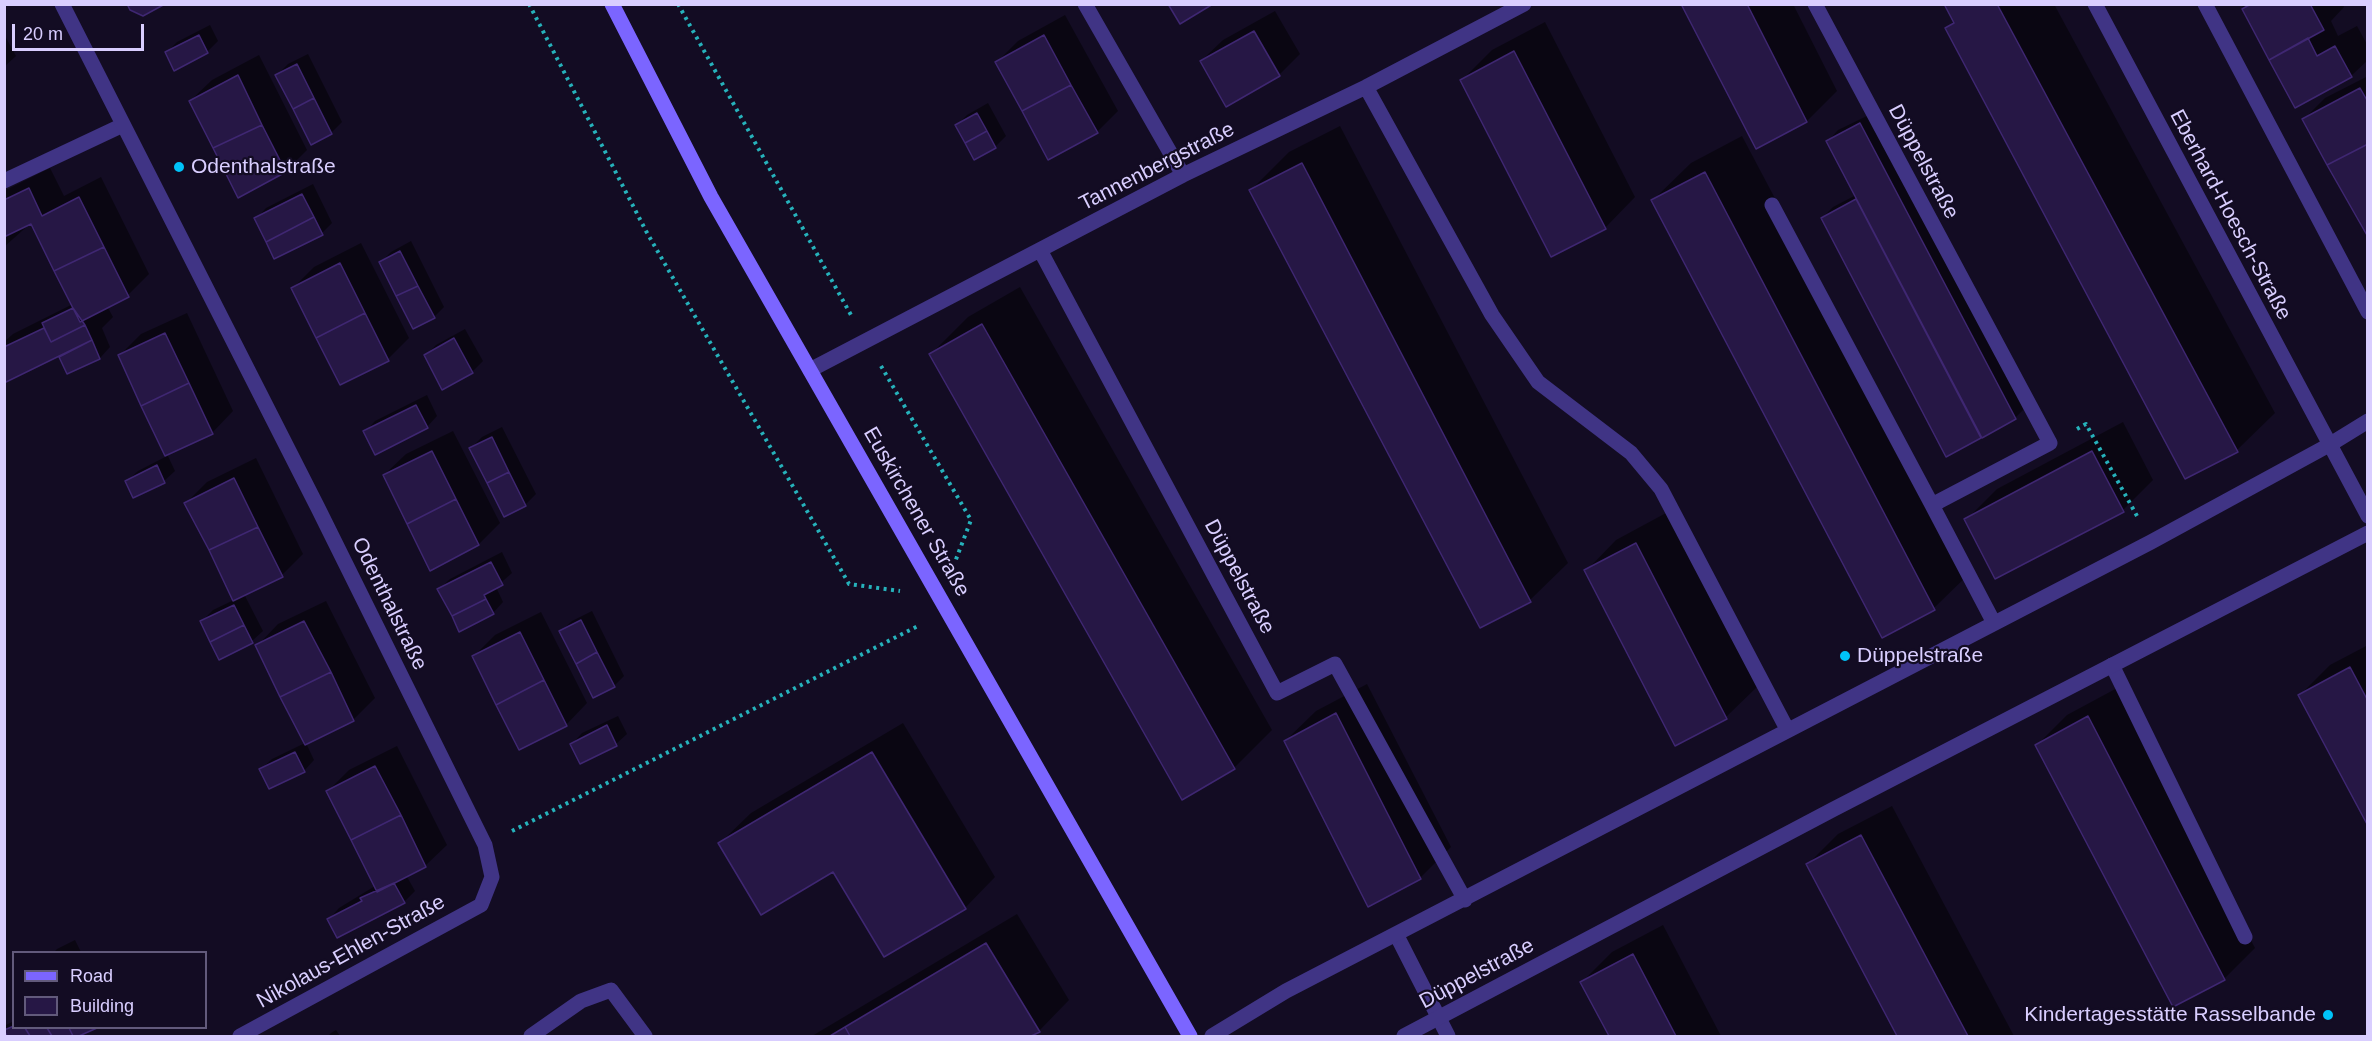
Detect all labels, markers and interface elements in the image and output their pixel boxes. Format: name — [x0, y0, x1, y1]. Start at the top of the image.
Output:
scale bar — [15, 12, 147, 50]
text: 20 m — [23, 24, 63, 44]
street label: Düppelstraße — [1882, 100, 1964, 224]
street label: Eberhard-Hoesch-Straße — [2164, 106, 2296, 324]
street label: Tannenbergstraße — [1075, 117, 1239, 217]
place label: Odenthalstraße — [191, 154, 336, 180]
marker: Odenthalstraße — [172, 160, 186, 174]
street label: Euskirchener Straße — [857, 423, 975, 601]
street label: Düppelstraße — [1198, 515, 1280, 639]
street label: Odenthalstraße — [346, 533, 432, 675]
place label: Düppelstraße — [1857, 643, 1983, 669]
marker: Düppelstraße — [1838, 649, 1852, 663]
street label: Nikolaus-Ehlen-Straße — [253, 890, 449, 1014]
street label: Düppelstraße — [1415, 933, 1539, 1015]
legend — [12, 951, 207, 1029]
text: Road — [70, 966, 113, 986]
text: Building — [70, 996, 134, 1016]
place label: Kindertagesstätte Rasselbande — [2024, 1002, 2316, 1028]
marker: Kindertagesstätte Rasselbande — [2321, 1008, 2335, 1022]

